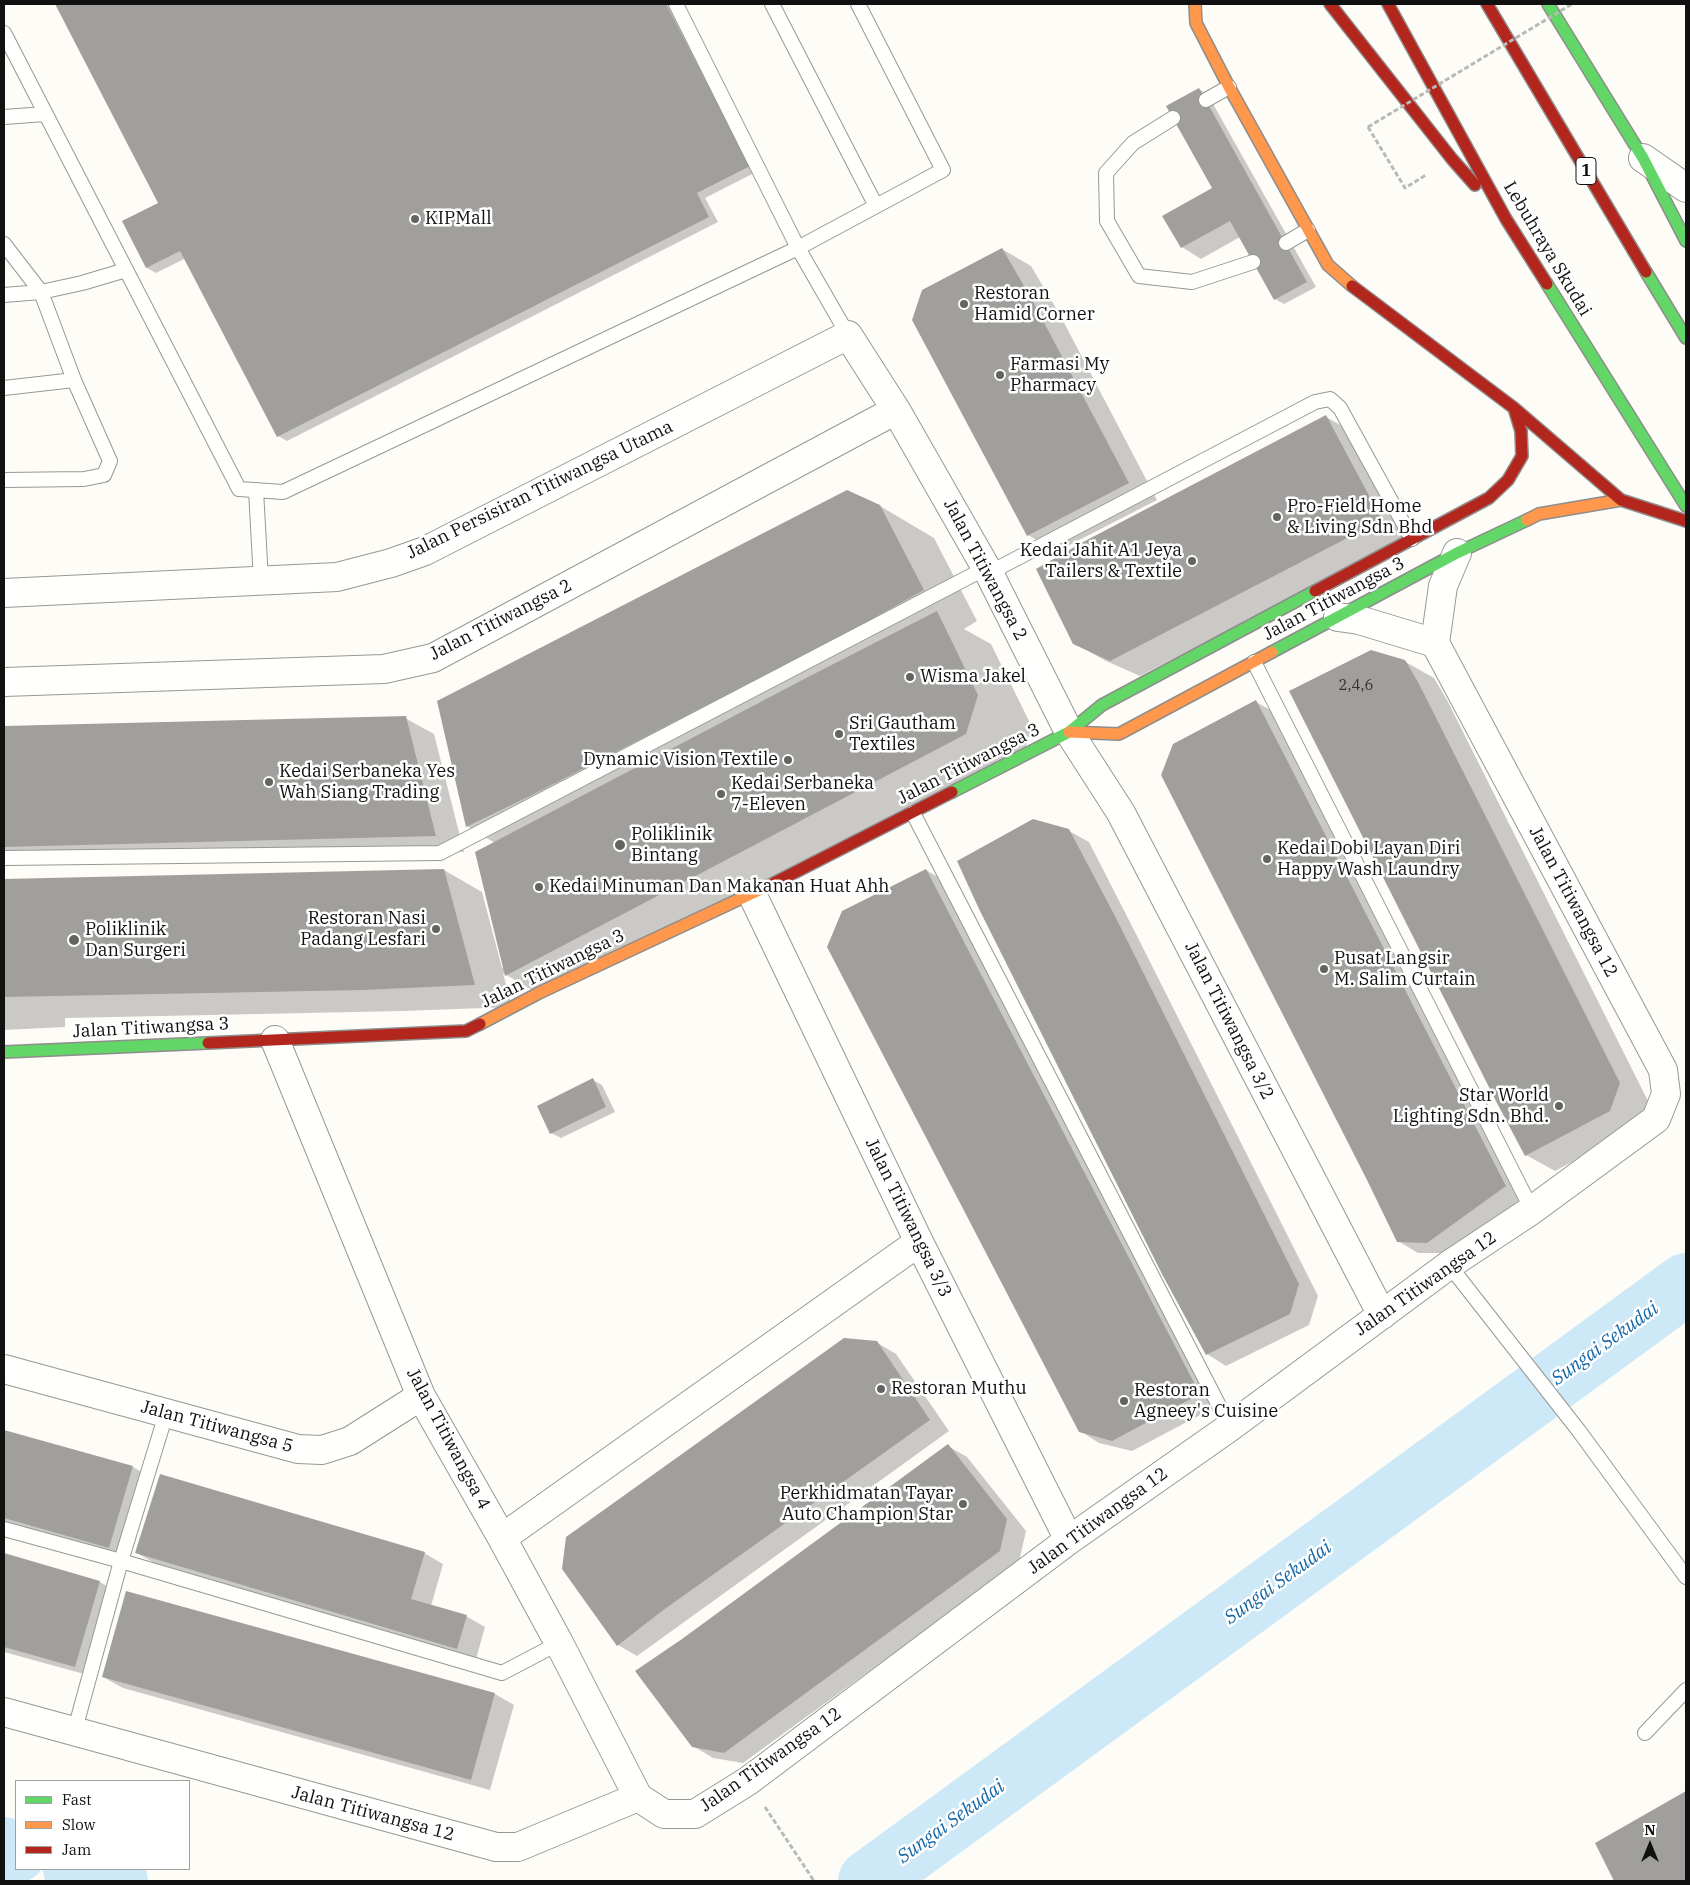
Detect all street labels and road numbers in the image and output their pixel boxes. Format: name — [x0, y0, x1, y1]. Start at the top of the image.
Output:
road number: 1 — [1576, 158, 1596, 185]
street label: Lebuhraya Skudai — [1498, 178, 1596, 320]
street label: Jalan Persisiran Titiwangsa Utama — [403, 416, 677, 564]
street label: Jalan Titiwangsa 2 — [939, 496, 1031, 644]
street label: Jalan Titiwangsa 3 — [1260, 553, 1408, 645]
street label: Jalan Titiwangsa 2 — [426, 575, 576, 665]
street label: Jalan Titiwangsa 3 — [894, 719, 1044, 809]
street label: Jalan Titiwangsa 12 — [1524, 823, 1622, 981]
street label: Jalan Titiwangsa 3 — [478, 925, 628, 1013]
street label: Jalan Titiwangsa 3/2 — [1180, 938, 1278, 1104]
street label: Jalan Titiwangsa 3 — [72, 1013, 230, 1043]
street label: Jalan Titiwangsa 3/3 — [860, 1135, 956, 1301]
street label: Jalan Titiwangsa 12 — [1351, 1227, 1501, 1341]
street label: Jalan Titiwangsa 4 — [402, 1365, 494, 1513]
street label: Jalan Titiwangsa 5 — [138, 1396, 296, 1458]
street label: Jalan Titiwangsa 12 — [1024, 1463, 1172, 1579]
street label: Jalan Titiwangsa 12 — [696, 1703, 846, 1817]
street label: Jalan Titiwangsa 12 — [289, 1782, 457, 1846]

